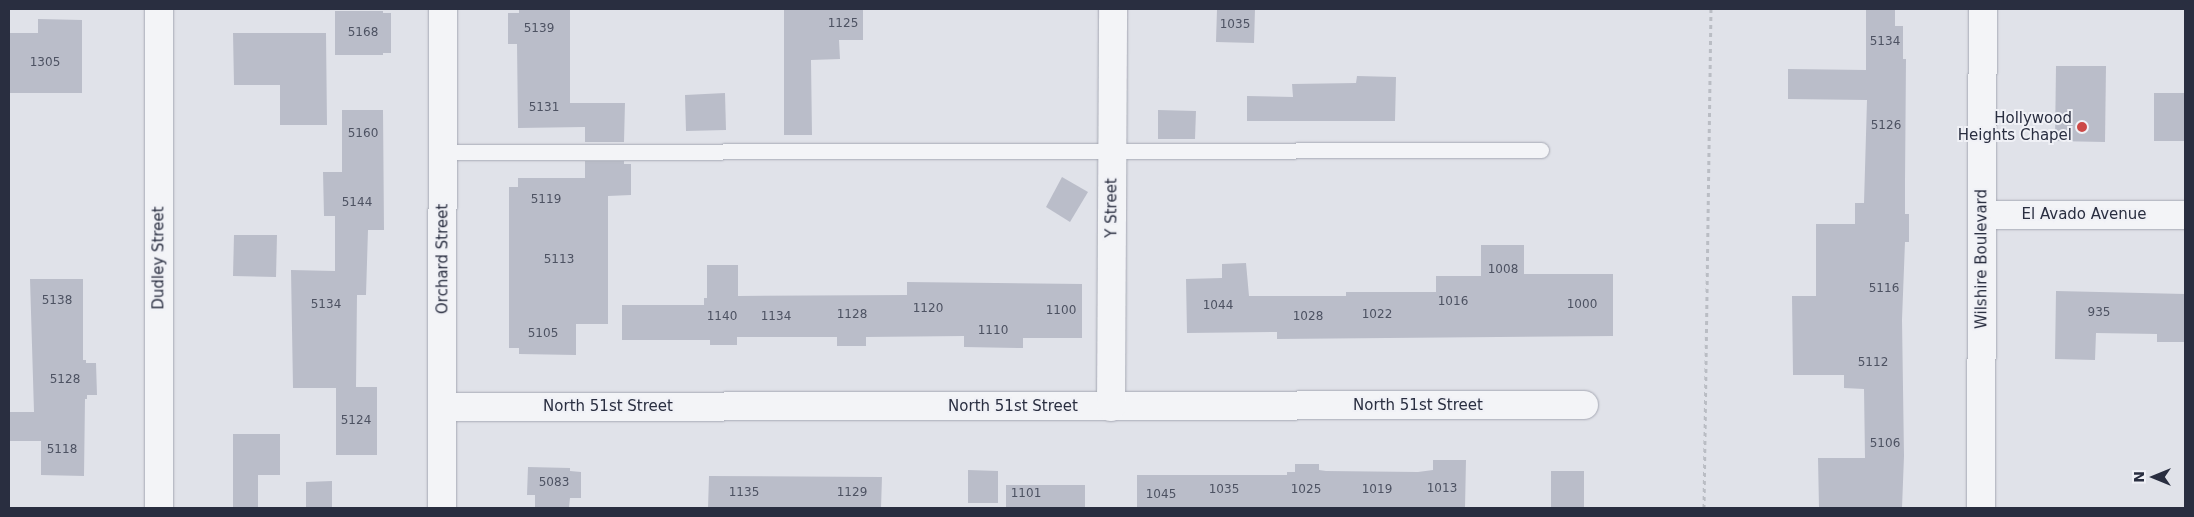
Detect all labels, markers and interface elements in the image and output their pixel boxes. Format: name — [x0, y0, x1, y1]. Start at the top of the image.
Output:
house number: 1125 — [828, 17, 858, 31]
house number: 1035 — [1220, 18, 1250, 32]
house number: 5139 — [524, 22, 554, 36]
house number: 5168 — [348, 26, 378, 40]
house number: 5134 — [1870, 35, 1900, 49]
house number: 1305 — [30, 56, 60, 70]
house number: 5131 — [529, 101, 559, 115]
place label: Hollywood Heights Chapel — [1958, 109, 2072, 144]
house number: 5126 — [1871, 119, 1901, 133]
marker: Hollywood Heights Chapel — [2076, 121, 2088, 133]
house number: 5160 — [348, 127, 378, 141]
street label: Y Street — [1103, 178, 1121, 238]
street label: Wilshire Boulevard — [1973, 189, 1991, 329]
house number: 5119 — [531, 193, 561, 207]
house number: 5144 — [342, 196, 372, 210]
street label: Orchard Street — [434, 204, 452, 314]
street label: Dudley Street — [150, 206, 168, 310]
street label: El Avado Avenue — [2021, 206, 2147, 224]
house number: 5113 — [544, 253, 574, 267]
house number: 1008 — [1488, 263, 1518, 277]
house number: 5116 — [1869, 282, 1899, 296]
house number: 5138 — [42, 294, 72, 308]
house number: 1016 — [1438, 295, 1468, 309]
house number: 5134 — [311, 298, 341, 312]
house number: 1000 — [1567, 298, 1597, 312]
house number: 1044 — [1203, 299, 1233, 313]
house number: 1120 — [913, 302, 943, 316]
house number: 1100 — [1046, 304, 1076, 318]
house number: 935 — [2088, 306, 2110, 320]
house number: 1128 — [837, 308, 867, 322]
house number: 1022 — [1362, 308, 1392, 322]
house number: 1140 — [707, 310, 737, 324]
house number: 1134 — [761, 310, 791, 324]
house number: 1028 — [1293, 310, 1323, 324]
house number: 1110 — [978, 324, 1008, 338]
house number: 5105 — [528, 327, 558, 341]
house number: 5112 — [1858, 356, 1888, 370]
house number: 5128 — [50, 373, 80, 387]
street label: North 51st Street — [1353, 397, 1483, 415]
street label: North 51st Street — [543, 398, 673, 416]
street label: North 51st Street — [948, 398, 1078, 416]
house number: 5124 — [341, 414, 371, 428]
house number: 5106 — [1870, 437, 1900, 451]
house number: 5118 — [47, 443, 77, 457]
north arrow — [2129, 452, 2179, 502]
text: N — [2131, 471, 2147, 483]
house number: 5083 — [539, 476, 569, 490]
house number: 1013 — [1427, 482, 1457, 496]
house number: 1035 — [1209, 483, 1239, 497]
house number: 1025 — [1291, 483, 1321, 497]
house number: 1019 — [1362, 483, 1392, 497]
house number: 1135 — [729, 486, 759, 500]
house number: 1129 — [837, 486, 867, 500]
house number: 1101 — [1011, 487, 1041, 501]
house number: 1045 — [1146, 488, 1176, 502]

